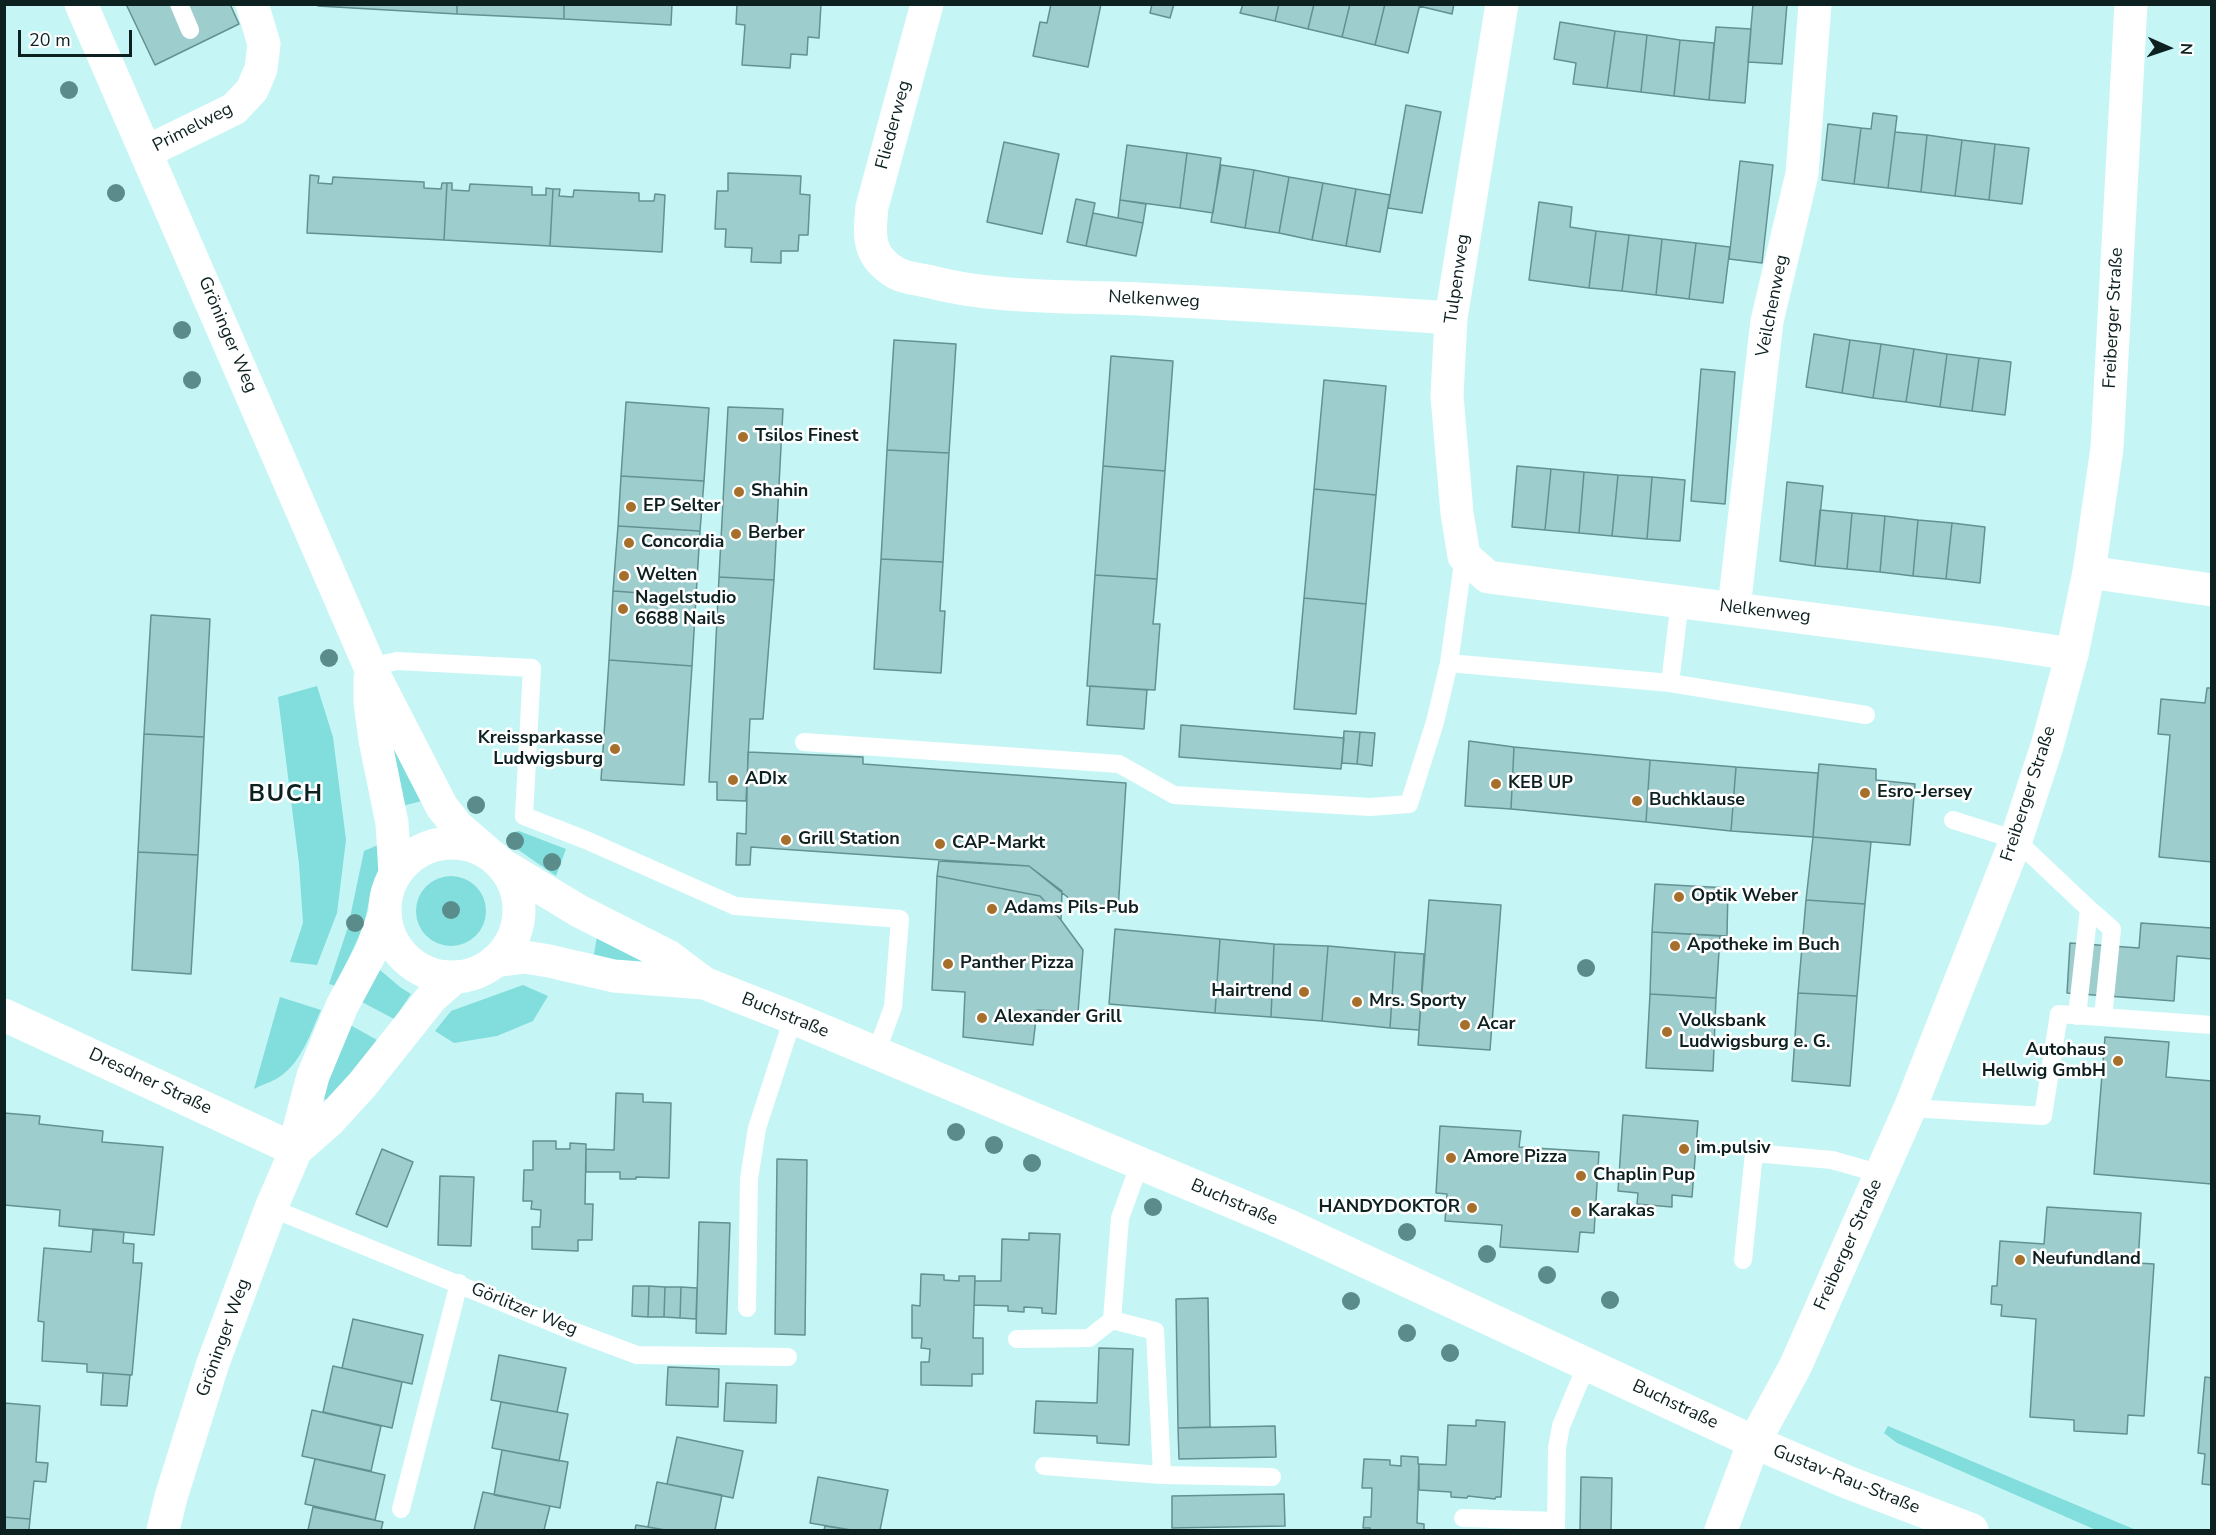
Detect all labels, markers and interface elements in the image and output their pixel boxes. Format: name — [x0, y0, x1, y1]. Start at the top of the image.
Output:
scale bar — [21, 18, 135, 56]
north arrow — [2138, 18, 2198, 78]
text: 20 m — [29, 28, 71, 52]
text: N — [2175, 42, 2197, 55]
street label: Fliederweg — [872, 78, 916, 172]
street label: Primelweg — [149, 99, 237, 157]
street label: Tulpenweg — [1441, 233, 1475, 325]
street label: Freiberger Straße — [2100, 247, 2128, 389]
street label: Veilchenweg — [1753, 253, 1793, 359]
street label: Gröninger Weg — [193, 274, 261, 396]
street label: Nelkenweg — [1108, 287, 1200, 313]
place label: Tsilos Finest — [755, 426, 858, 448]
marker: Tsilos Finest — [736, 430, 750, 444]
place label: Shahin — [751, 481, 808, 503]
marker: Shahin — [732, 485, 746, 499]
place label: EP Selter — [643, 496, 721, 518]
marker: EP Selter — [624, 500, 638, 514]
place label: Berber — [748, 523, 805, 545]
marker: Berber — [729, 527, 743, 541]
place label: Concordia — [641, 532, 724, 554]
marker: Concordia — [622, 536, 636, 550]
place label: Welten — [636, 565, 697, 587]
marker: Welten — [617, 569, 631, 583]
place label: Nagelstudio 6688 Nails — [635, 588, 736, 630]
street label: Nelkenweg — [1718, 596, 1812, 628]
marker: Nagelstudio 6688 Nails — [616, 602, 630, 616]
street label: Freiberger Straße — [1997, 724, 2061, 864]
place label: Kreissparkasse Ludwigsburg — [478, 728, 603, 771]
marker: Kreissparkasse Ludwigsburg — [608, 742, 622, 756]
place label: ADIx — [745, 769, 787, 791]
marker: ADIx — [726, 773, 740, 787]
place label: KEB UP — [1508, 773, 1573, 795]
marker: KEB UP — [1489, 777, 1503, 791]
district label: BUCH — [248, 781, 324, 809]
place label: Esro-Jersey — [1877, 782, 1972, 804]
marker: Esro-Jersey — [1858, 786, 1872, 800]
place label: Buchklause — [1649, 790, 1745, 812]
marker: Buchklause — [1630, 794, 1644, 808]
place label: Grill Station — [798, 829, 900, 851]
marker: Grill Station — [779, 833, 793, 847]
place label: CAP-Markt — [952, 833, 1045, 855]
marker: CAP-Markt — [933, 837, 947, 851]
place label: Optik Weber — [1691, 886, 1798, 908]
marker: Optik Weber — [1672, 890, 1686, 904]
place label: Adams Pils-Pub — [1004, 898, 1139, 920]
marker: Adams Pils-Pub — [985, 902, 999, 916]
place label: Apotheke im Buch — [1687, 935, 1840, 957]
marker: Apotheke im Buch — [1668, 939, 1682, 953]
place label: Panther Pizza — [960, 953, 1074, 975]
marker: Panther Pizza — [941, 957, 955, 971]
place label: Hairtrend — [1211, 981, 1292, 1003]
marker: Hairtrend — [1297, 985, 1311, 999]
street label: Buchstraße — [738, 989, 832, 1043]
place label: Mrs. Sporty — [1369, 991, 1466, 1013]
marker: Mrs. Sporty — [1350, 995, 1364, 1009]
place label: Alexander Grill — [994, 1007, 1122, 1029]
marker: Alexander Grill — [975, 1011, 989, 1025]
place label: Volksbank Ludwigsburg e. G. — [1679, 1011, 1830, 1054]
place label: Acar — [1477, 1014, 1516, 1036]
marker: Acar — [1458, 1018, 1472, 1032]
marker: Volksbank Ludwigsburg e. G. — [1660, 1025, 1674, 1039]
place label: Autohaus Hellwig GmbH — [1982, 1040, 2106, 1082]
street label: Dresdner Straße — [85, 1044, 215, 1120]
marker: Autohaus Hellwig GmbH — [2111, 1054, 2125, 1068]
place label: im.pulsiv — [1696, 1138, 1771, 1160]
marker: im.pulsiv — [1677, 1142, 1691, 1156]
place label: Amore Pizza — [1463, 1147, 1567, 1169]
marker: Amore Pizza — [1444, 1151, 1458, 1165]
place label: Chaplin Pup — [1593, 1165, 1695, 1187]
marker: Chaplin Pup — [1574, 1169, 1588, 1183]
street label: Buchstraße — [1187, 1175, 1281, 1231]
street label: Freiberger Straße — [1810, 1176, 1888, 1314]
place label: HANDYDOKTOR — [1318, 1197, 1460, 1219]
marker: HANDYDOKTOR — [1465, 1201, 1479, 1215]
place label: Karakas — [1588, 1201, 1655, 1223]
marker: Karakas — [1569, 1205, 1583, 1219]
place label: Neufundland — [2032, 1249, 2141, 1271]
marker: Neufundland — [2013, 1253, 2027, 1267]
street label: Gröninger Weg — [193, 1276, 255, 1400]
street label: Görlitzer Weg — [468, 1279, 580, 1341]
street label: Buchstraße — [1629, 1376, 1721, 1434]
street label: Gustav-Rau-Straße — [1769, 1441, 1923, 1519]

